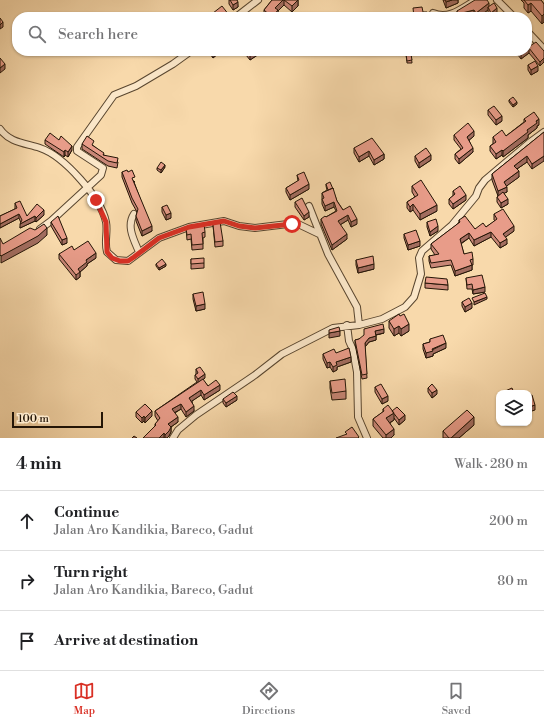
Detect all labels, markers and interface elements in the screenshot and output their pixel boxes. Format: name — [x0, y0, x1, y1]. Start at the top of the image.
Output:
search box — [12, 12, 532, 56]
icon: search — [26, 23, 48, 45]
text: Search here — [58, 25, 138, 44]
route end — [87, 191, 105, 209]
route start — [283, 215, 301, 233]
map controls — [496, 390, 532, 426]
button: layers — [496, 390, 532, 426]
scale bar — [12, 410, 103, 429]
text: 100 m — [18, 412, 49, 426]
text: 4 min — [16, 453, 61, 475]
text: Walk · 280 m — [454, 456, 528, 472]
text: Continue — [54, 503, 119, 522]
icon: ahead — [16, 510, 38, 532]
text: 200 m — [489, 513, 528, 529]
text: Jalan Aro Kandikia, Bareco, Gadut — [54, 522, 254, 538]
text: Turn right — [54, 563, 128, 582]
icon: right — [16, 570, 38, 592]
text: 80 m — [497, 573, 528, 589]
text: Jalan Aro Kandikia, Bareco, Gadut — [54, 582, 254, 598]
icon: arrive — [16, 630, 38, 652]
text: Arrive at destination — [54, 631, 198, 650]
tab: Map — [73, 680, 95, 718]
tab: Directions — [242, 680, 295, 718]
tab: Saved — [442, 680, 471, 718]

